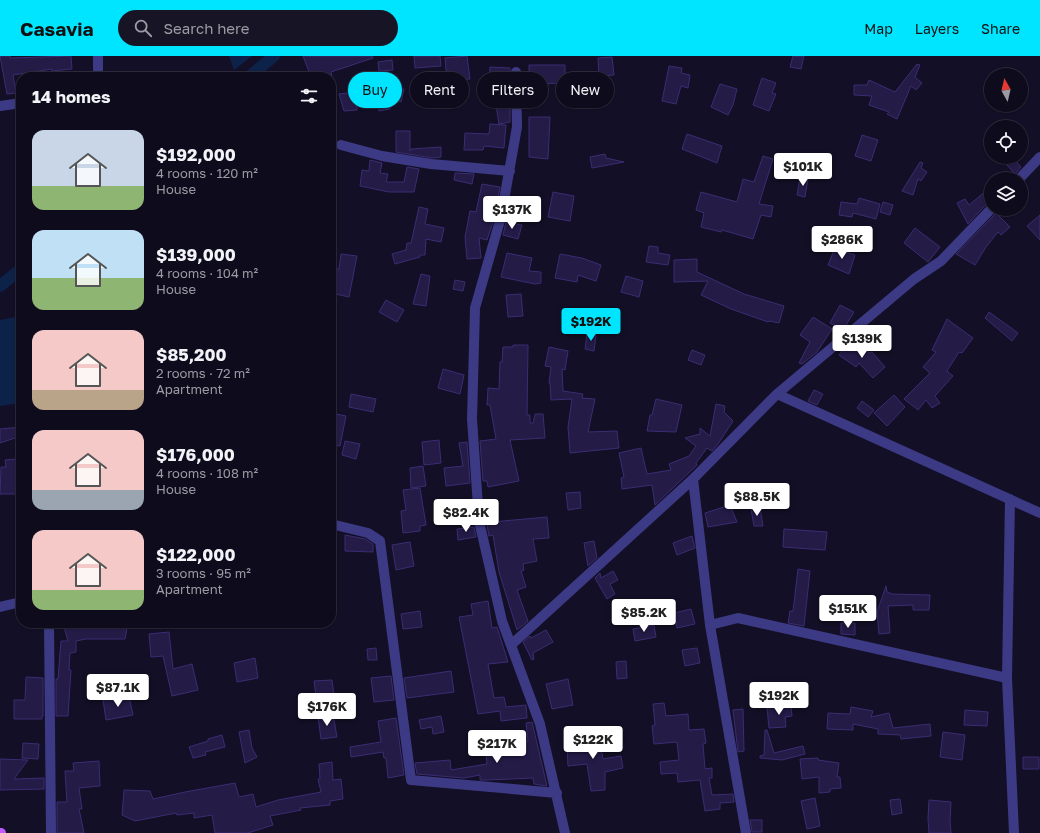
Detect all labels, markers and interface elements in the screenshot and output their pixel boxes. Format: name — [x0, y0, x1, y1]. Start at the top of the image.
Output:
search box — [118, 10, 398, 46]
text: Casavia — [20, 17, 94, 40]
icon: search — [132, 17, 154, 39]
text: Search here — [164, 19, 249, 37]
text: Map — [864, 20, 893, 37]
text: Layers — [915, 20, 959, 37]
text: Share — [981, 20, 1020, 37]
north arrow — [984, 68, 1028, 112]
map controls — [984, 68, 1028, 216]
chip: Buy — [348, 72, 402, 108]
chip: Rent — [410, 72, 469, 108]
chip: Filters — [477, 72, 548, 108]
chip: New — [556, 72, 614, 108]
icon: filters — [298, 85, 320, 107]
text: 14 homes — [32, 86, 111, 107]
button: locate — [984, 120, 1028, 164]
text: $192,000 — [156, 144, 236, 165]
icon: home — [64, 146, 112, 194]
pin: $101K — [775, 153, 831, 187]
text: $101K — [783, 158, 823, 174]
text: 4 rooms · 120 m² — [156, 165, 258, 181]
button: layers — [984, 172, 1028, 216]
text: House — [156, 181, 196, 197]
pin: $137K — [484, 196, 540, 230]
text: $137K — [492, 201, 532, 217]
pin: $286K — [814, 226, 870, 260]
text: $286K — [821, 231, 863, 247]
text: $139,000 — [156, 244, 236, 265]
icon: home — [64, 246, 112, 294]
text: 4 rooms · 104 m² — [156, 265, 258, 281]
text: House — [156, 281, 196, 297]
pin: $192K — [563, 308, 619, 342]
text: $192K — [570, 313, 612, 329]
pin: $139K — [834, 325, 890, 359]
text: $139K — [841, 330, 883, 346]
text: $85,200 — [156, 344, 227, 365]
icon: home — [64, 346, 112, 394]
text: 2 rooms · 72 m² — [156, 365, 250, 381]
text: Apartment — [156, 381, 223, 397]
text: $176,000 — [156, 444, 235, 465]
icon: home — [64, 446, 112, 494]
text: 4 rooms · 108 m² — [156, 465, 258, 481]
text: House — [156, 481, 196, 497]
pin: $88.5K — [724, 483, 790, 517]
text: $88.5K — [734, 488, 780, 504]
pin: $82.4K — [433, 499, 499, 533]
text: $82.4K — [443, 504, 489, 520]
text: $122,000 — [156, 544, 235, 565]
icon: home — [64, 546, 112, 594]
text: 3 rooms · 95 m² — [156, 565, 251, 581]
text: Apartment — [156, 581, 223, 597]
pin: $151K — [820, 595, 876, 629]
pin: $85.2K — [611, 599, 677, 633]
text: $151K — [828, 600, 868, 616]
text: $85.2K — [621, 604, 667, 620]
pin: $87.1K — [85, 674, 151, 708]
text: $87.1K — [96, 679, 140, 695]
pin: $192K — [751, 682, 807, 716]
text: $192K — [758, 687, 800, 703]
pin: $176K — [299, 693, 355, 727]
text: $176K — [307, 698, 347, 714]
pin: $122K — [565, 726, 621, 760]
pin: $217K — [469, 730, 525, 764]
text: $122K — [573, 731, 613, 747]
text: $217K — [477, 735, 517, 751]

